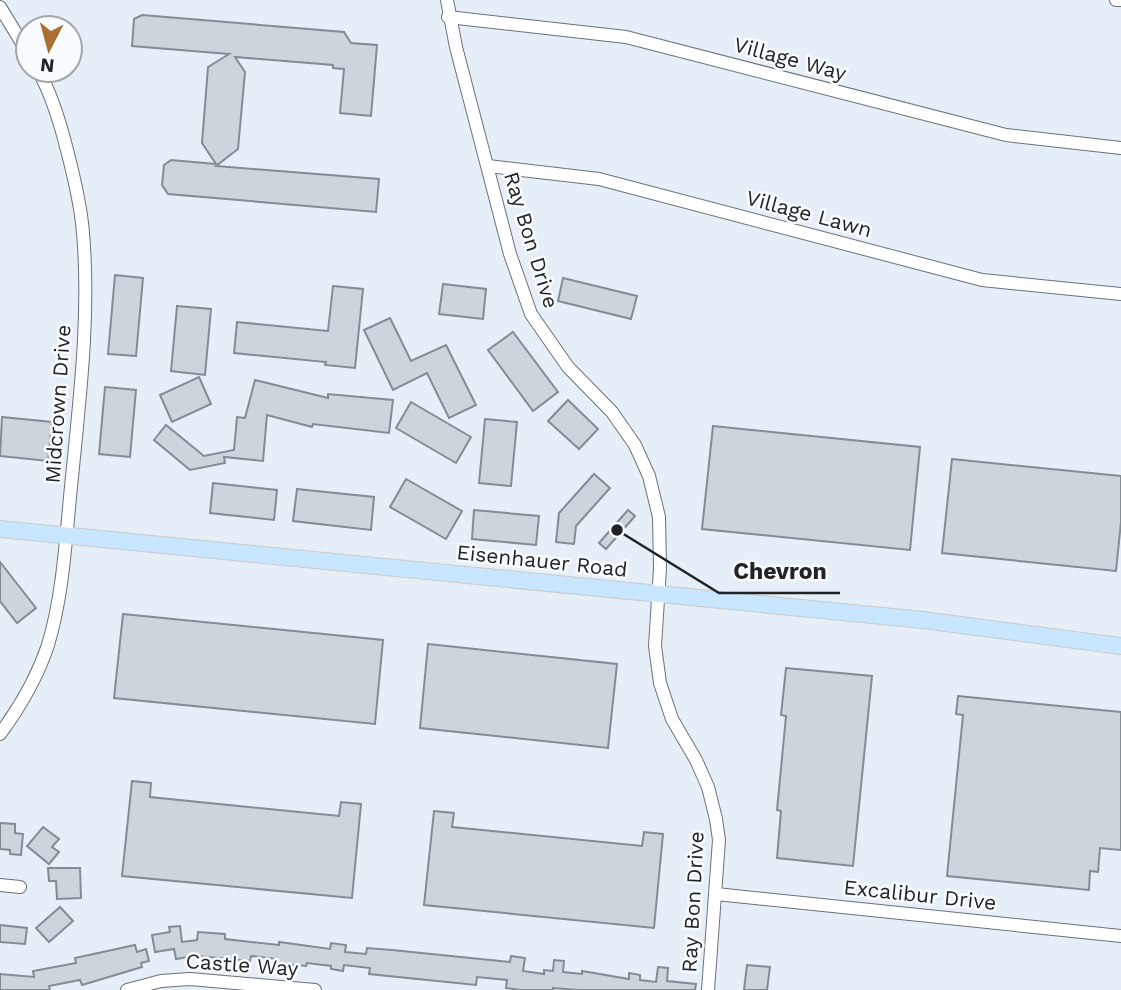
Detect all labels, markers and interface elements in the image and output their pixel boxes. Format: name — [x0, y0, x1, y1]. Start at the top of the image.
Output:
north arrow — [14, 14, 84, 84]
street label: Village Way — [731, 32, 849, 86]
text: N — [39, 53, 55, 78]
street label: Ray Bon Drive — [499, 169, 564, 311]
street label: Village Lawn — [744, 185, 875, 242]
street label: Midcrown Drive — [39, 324, 76, 484]
street label: Eisenhauer Road — [455, 539, 629, 582]
callout: Chevron — [719, 549, 840, 593]
text: Chevron — [733, 558, 827, 585]
street label: Ray Bon Drive — [676, 831, 709, 973]
street label: Excalibur Drive — [842, 874, 998, 915]
street label: Castle Way — [185, 948, 299, 981]

